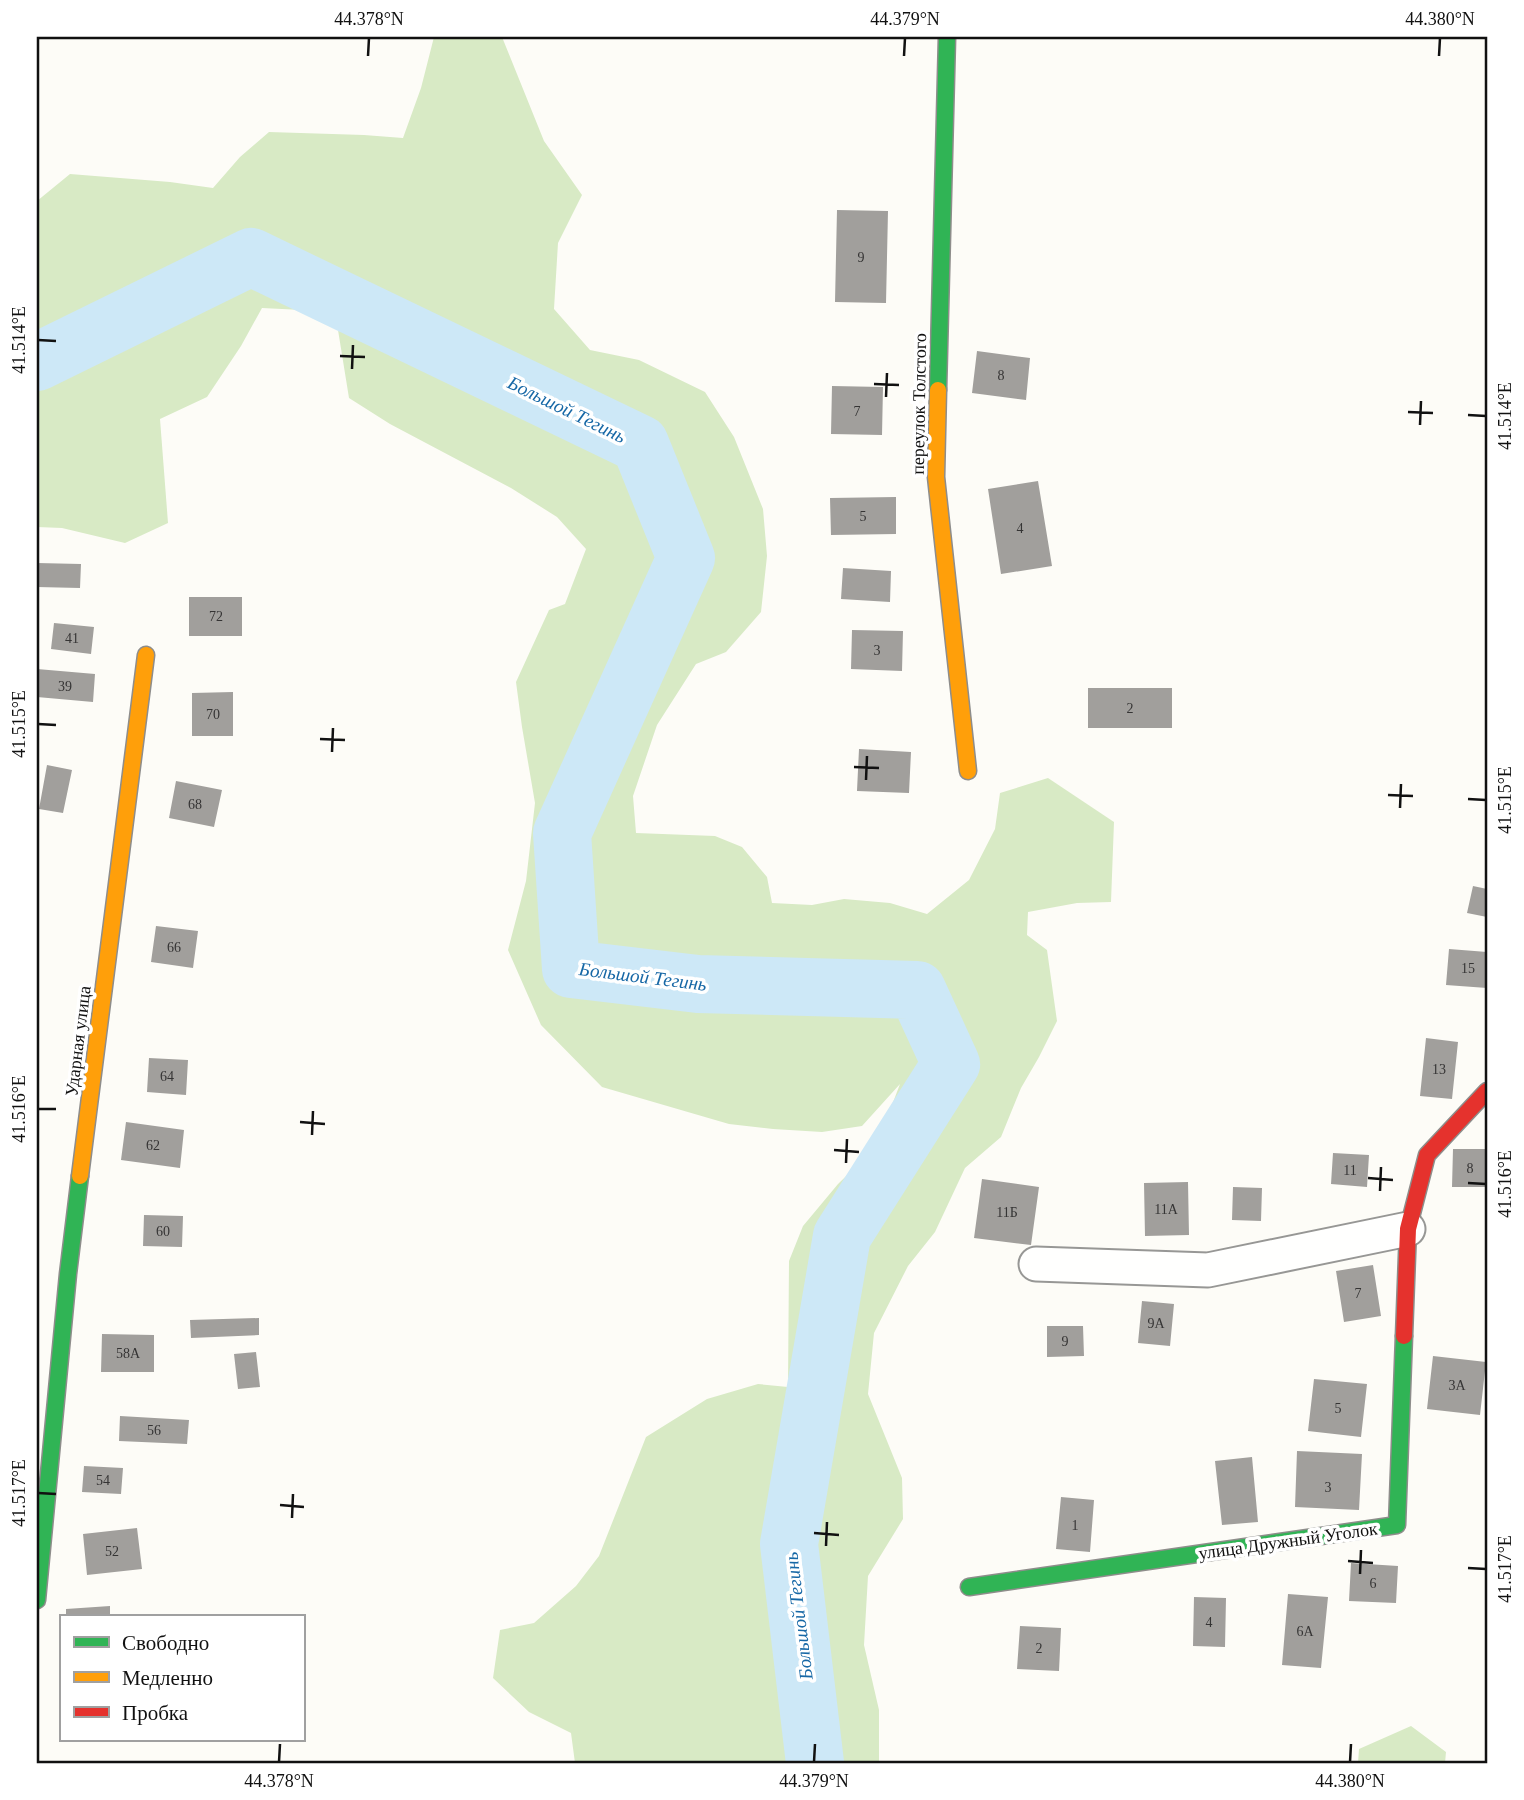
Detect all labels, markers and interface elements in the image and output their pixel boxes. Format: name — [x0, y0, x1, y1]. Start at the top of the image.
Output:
text: 44.378°N — [334, 9, 404, 29]
text: 44.379°N — [870, 9, 940, 29]
text: 44.380°N — [1405, 9, 1475, 29]
house number: 9 — [858, 250, 865, 265]
text: 41.514°E — [9, 306, 29, 374]
street label: переулок Толстого — [908, 333, 930, 475]
house number: 8 — [998, 368, 1005, 383]
water label: Большой Тегинь — [504, 371, 629, 447]
text: 41.514°E — [1495, 382, 1515, 450]
house number: 7 — [854, 404, 861, 419]
house number: 5 — [860, 509, 867, 524]
house number: 4 — [1017, 521, 1024, 536]
house number: 72 — [209, 609, 223, 624]
house number: 41 — [65, 631, 79, 646]
house number: 3 — [874, 643, 881, 658]
house number: 39 — [58, 679, 72, 694]
text: 41.515°E — [9, 690, 29, 758]
house number: 2 — [1127, 701, 1134, 716]
house number: 70 — [206, 707, 220, 722]
text: 41.515°E — [1495, 766, 1515, 834]
house number: 68 — [188, 797, 202, 812]
house number: 66 — [167, 940, 181, 955]
water label: Большой Тегинь — [577, 958, 708, 995]
house number: 15 — [1461, 961, 1475, 976]
street label: Ударная улица — [61, 985, 95, 1097]
house number: 13 — [1432, 1062, 1446, 1077]
house number: 64 — [160, 1069, 174, 1084]
text: 41.516°E — [9, 1075, 29, 1143]
house number: 62 — [146, 1138, 160, 1153]
text: 41.516°E — [1495, 1150, 1515, 1218]
house number: 8 — [1467, 1161, 1474, 1176]
house number: 11 — [1343, 1163, 1357, 1178]
house number: 11А — [1154, 1202, 1179, 1217]
house number: 11Б — [996, 1205, 1018, 1220]
house number: 60 — [156, 1224, 170, 1239]
house number: 7 — [1355, 1286, 1362, 1301]
house number: 9А — [1147, 1316, 1165, 1331]
house number: 9 — [1062, 1334, 1069, 1349]
house number: 58А — [116, 1346, 141, 1361]
house number: 3А — [1448, 1378, 1466, 1393]
house number: 5 — [1335, 1401, 1342, 1416]
house number: 56 — [147, 1423, 161, 1438]
text: 41.517°E — [9, 1459, 29, 1527]
house number: 54 — [96, 1473, 110, 1488]
house number: 3 — [1325, 1480, 1332, 1495]
house number: 1 — [1072, 1518, 1079, 1533]
street label: улица Дружный Уголок — [1197, 1518, 1379, 1563]
text: 41.517°E — [1495, 1535, 1515, 1603]
house number: 52 — [105, 1544, 119, 1559]
water label: Большой Тегинь — [780, 1551, 817, 1682]
house number: 6 — [1370, 1576, 1377, 1591]
legend — [60, 1615, 304, 1741]
house number: 4 — [1206, 1615, 1213, 1630]
house number: 6А — [1296, 1624, 1314, 1639]
text: Свободно — [122, 1631, 209, 1655]
house number: 2 — [1036, 1641, 1043, 1656]
text: Медленно — [122, 1666, 213, 1690]
text: Пробка — [122, 1701, 189, 1725]
text: 44.378°N — [244, 1771, 314, 1791]
text: 44.379°N — [779, 1771, 849, 1791]
text: 44.380°N — [1315, 1771, 1385, 1791]

